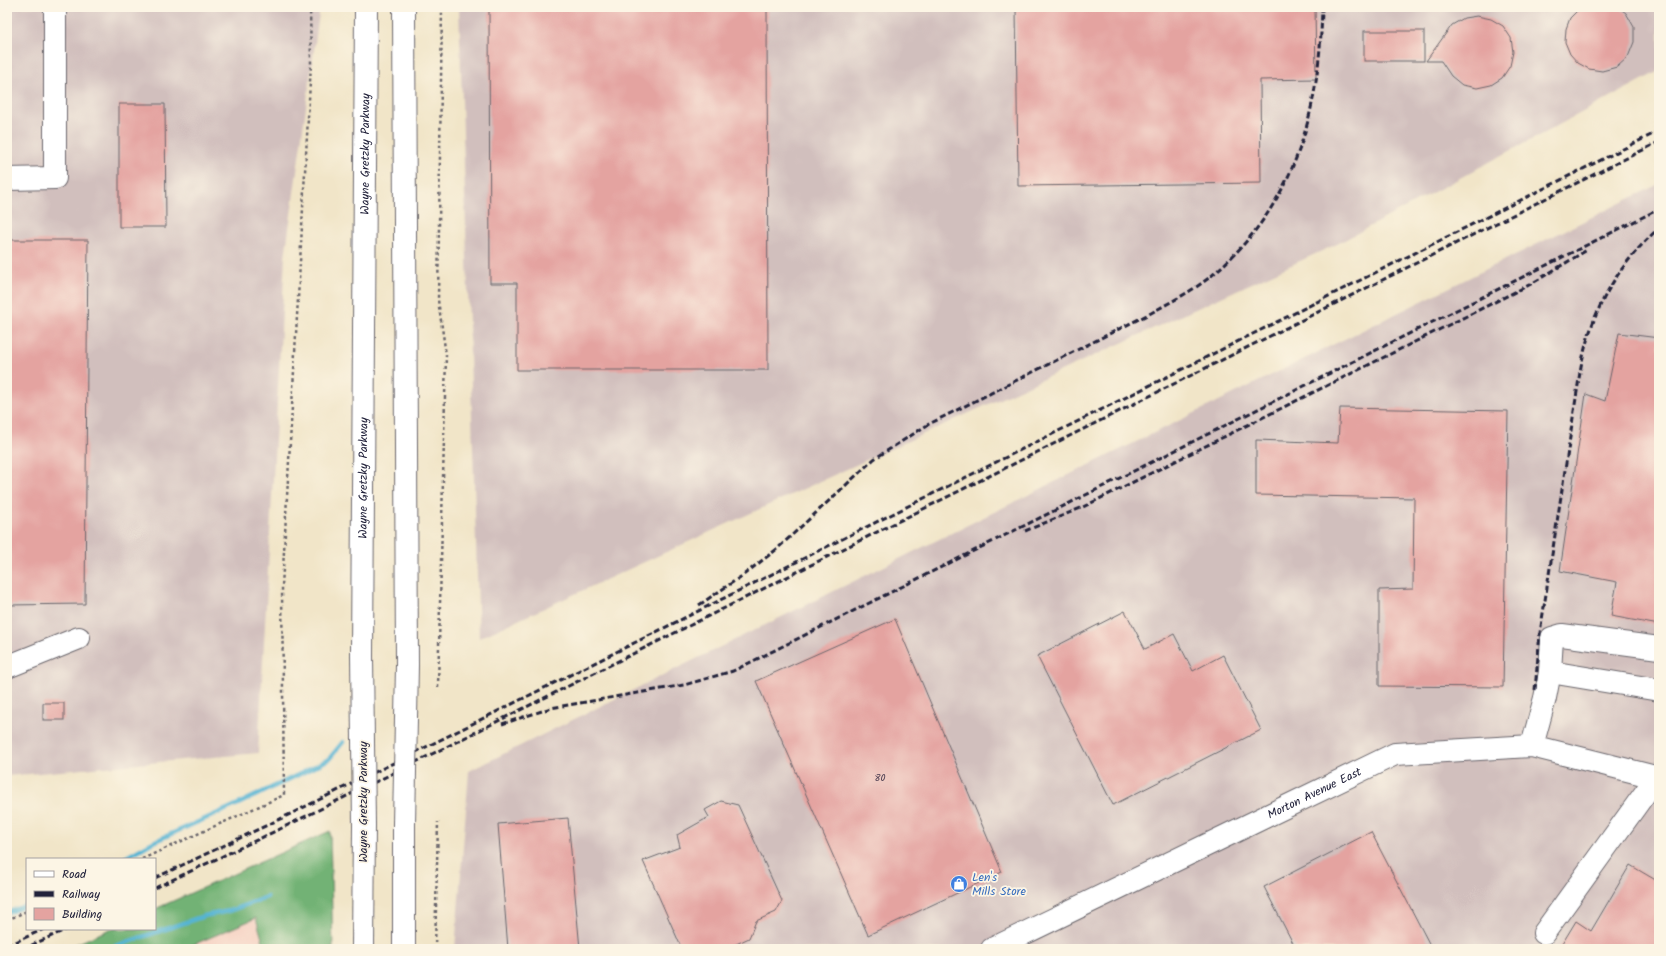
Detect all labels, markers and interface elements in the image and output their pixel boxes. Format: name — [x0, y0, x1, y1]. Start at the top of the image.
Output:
street label: Wayne Gretzky Parkway — [356, 93, 375, 215]
street label: Wayne Gretzky Parkway — [354, 417, 373, 539]
street label: Wayne Gretzky Parkway — [354, 741, 373, 863]
street label: Morton Avenue East — [1264, 762, 1365, 824]
house number: 80 — [874, 770, 886, 786]
legend — [26, 858, 156, 930]
text: Road — [62, 865, 87, 884]
place label: Len's Mills Store — [972, 868, 1027, 901]
shop icon: Len's Mills Store — [949, 874, 969, 894]
text: Railway — [62, 885, 100, 904]
text: Building — [62, 905, 102, 924]

